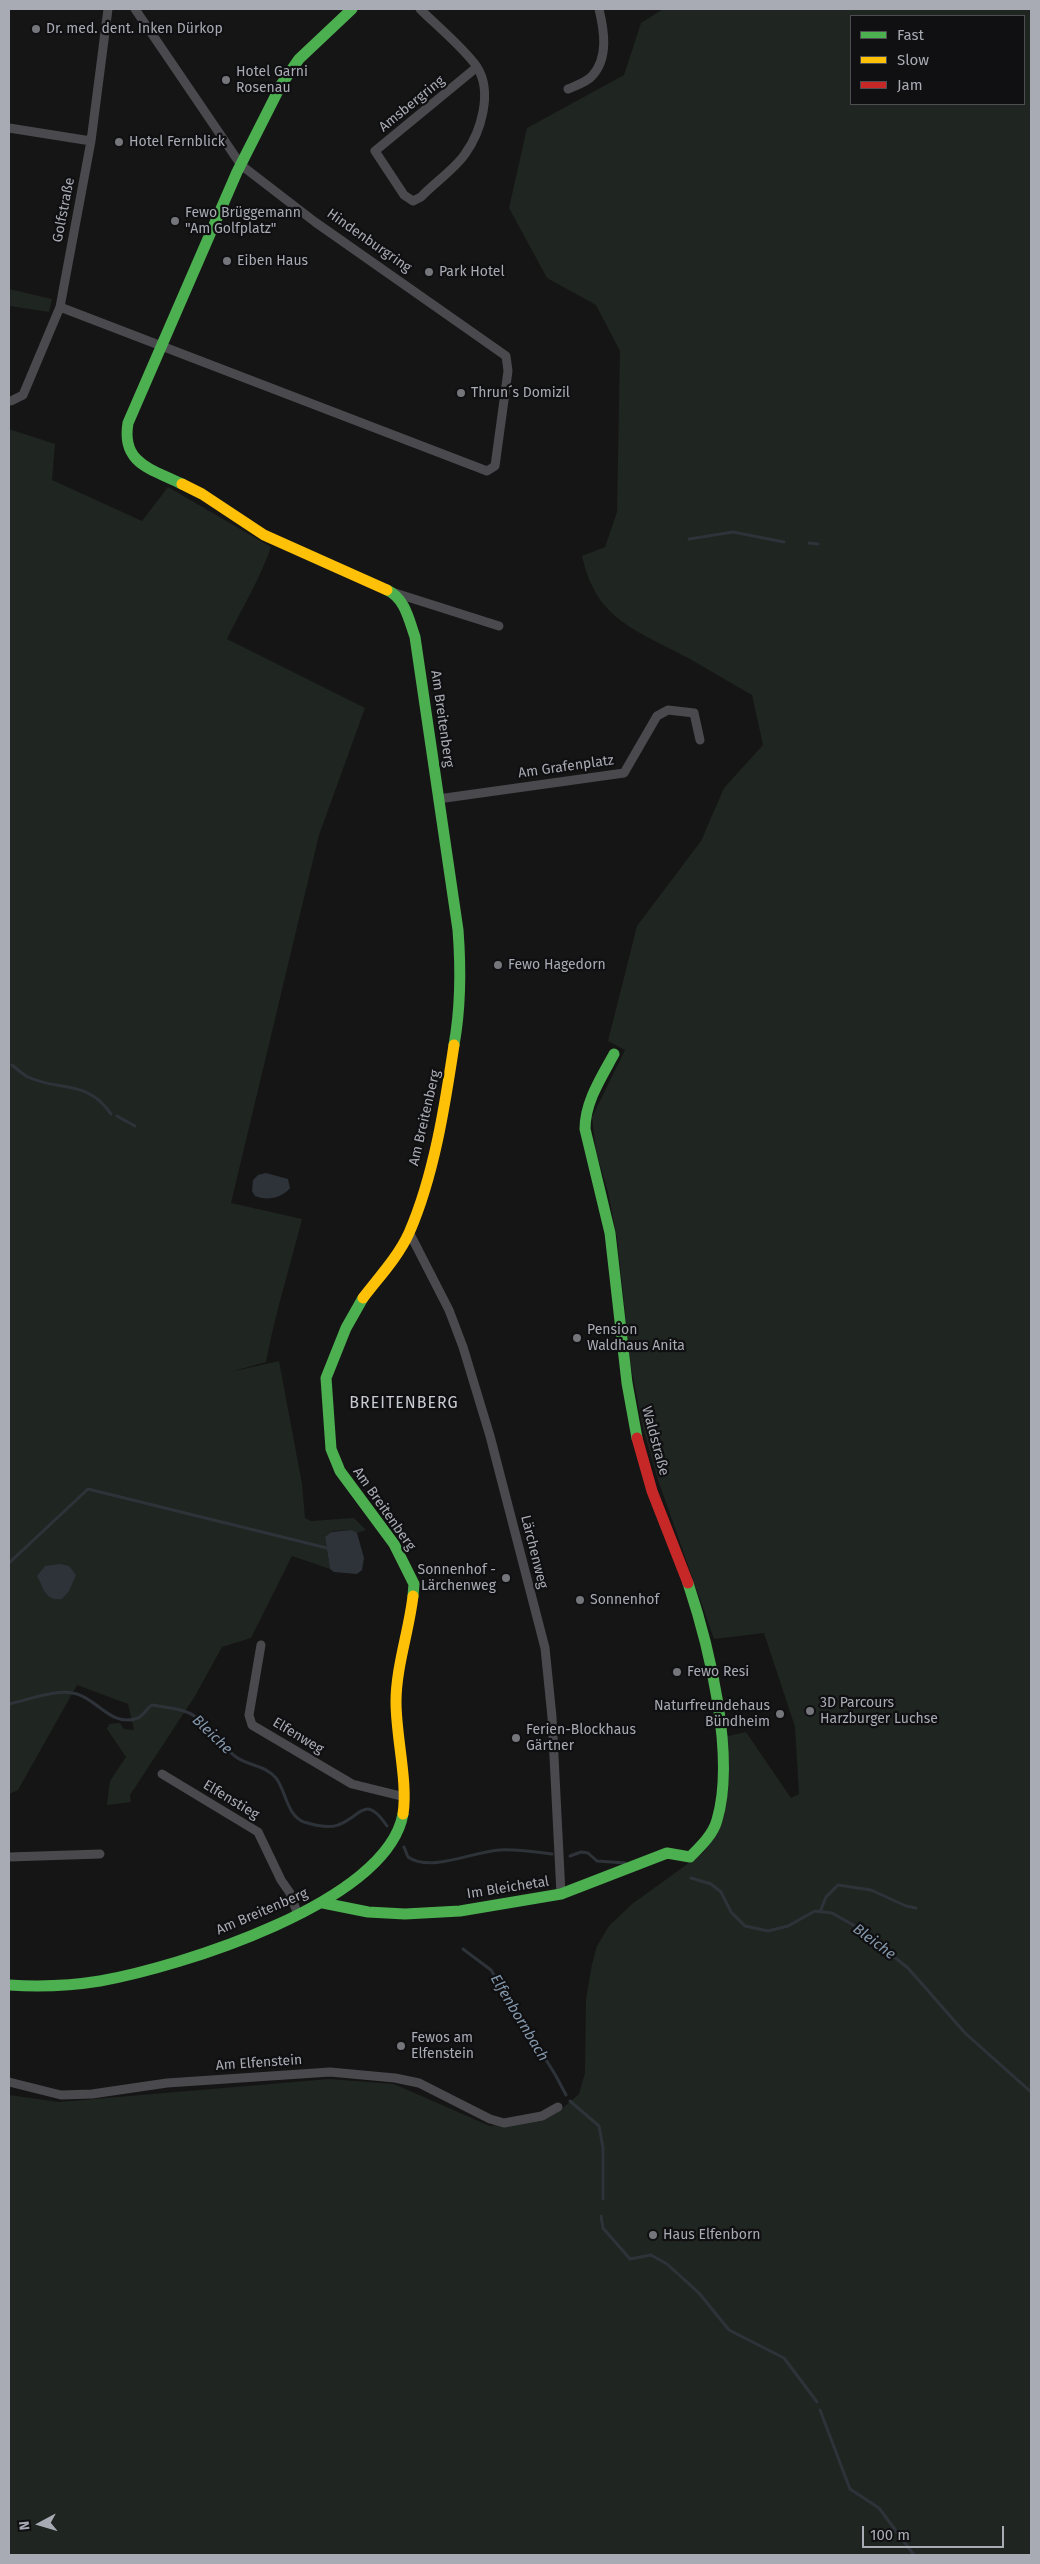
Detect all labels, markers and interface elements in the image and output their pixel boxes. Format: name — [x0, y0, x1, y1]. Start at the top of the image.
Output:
legend — [850, 15, 1025, 105]
place label: Dr. med. dent. Inken Dürkop — [46, 21, 223, 37]
marker: Dr. med. dent. Inken Dürkop — [30, 23, 42, 35]
text: Fast — [897, 26, 924, 44]
text: Slow — [897, 51, 929, 69]
place label: Hotel Garni Rosenau — [236, 64, 308, 96]
street label: Amsbergring — [376, 72, 448, 136]
marker: Hotel Garni Rosenau — [220, 74, 232, 86]
text: Jam — [897, 76, 923, 94]
place label: Hotel Fernblick — [129, 134, 225, 150]
marker: Hotel Fernblick — [113, 136, 125, 148]
street label: Golfstraße — [49, 176, 79, 244]
place label: Fewo Brüggemann "Am Golfplatz" — [185, 205, 301, 238]
street label: Hindenburgring — [323, 206, 415, 276]
marker: Fewo Brüggemann "Am Golfplatz" — [169, 215, 181, 227]
place label: Eiben Haus — [237, 253, 308, 269]
marker: Eiben Haus — [221, 255, 233, 267]
place label: Park Hotel — [439, 264, 505, 280]
marker: Park Hotel — [423, 266, 435, 278]
place label: Thrun´s Domizil — [471, 385, 570, 401]
marker: Thrun´s Domizil — [455, 387, 467, 399]
street label: Am Breitenberg — [427, 669, 457, 769]
street label: Am Grafenplatz — [517, 752, 615, 782]
place label: Fewo Hagedorn — [508, 957, 606, 973]
marker: Fewo Hagedorn — [492, 959, 504, 971]
street label: Am Breitenberg — [406, 1068, 444, 1168]
place label: Pension Waldhaus Anita — [587, 1322, 685, 1354]
marker: Pension Waldhaus Anita — [571, 1332, 583, 1344]
district label: BREITENBERG — [348, 1394, 460, 1414]
street label: Waldstraße — [638, 1404, 672, 1478]
street label: Am Breitenberg — [349, 1464, 419, 1554]
street label: Lärchenweg — [517, 1514, 551, 1590]
place label: Sonnenhof - Lärchenweg — [418, 1562, 496, 1594]
marker: Sonnenhof - Lärchenweg — [500, 1572, 512, 1584]
place label: Sonnenhof — [590, 1592, 659, 1608]
marker: Sonnenhof — [574, 1594, 586, 1606]
place label: Fewo Resi — [687, 1664, 749, 1680]
marker: Fewo Resi — [671, 1666, 683, 1678]
place label: 3D Parcours Harzburger Luchse — [820, 1695, 938, 1728]
place label: Naturfreundehaus Bündheim — [654, 1698, 770, 1730]
marker: 3D Parcours Harzburger Luchse — [804, 1705, 816, 1717]
marker: Naturfreundehaus Bündheim — [774, 1708, 786, 1720]
water label: Bleiche — [188, 1712, 236, 1758]
street label: Elfenweg — [269, 1714, 327, 1758]
place label: Ferien-Blockhaus Gärtner — [526, 1722, 636, 1754]
marker: Ferien-Blockhaus Gärtner — [510, 1732, 522, 1744]
street label: Elfenstieg — [200, 1777, 262, 1823]
street label: Im Bleichetal — [466, 1873, 550, 1903]
street label: Am Breitenberg — [214, 1885, 310, 1939]
water label: Bleiche — [849, 1920, 899, 1964]
water label: Elfenbornbach — [486, 1971, 552, 2065]
place label: Fewos am Elfenstein — [411, 2030, 474, 2062]
marker: Fewos am Elfenstein — [395, 2040, 407, 2052]
street label: Am Elfenstein — [215, 2052, 303, 2074]
place label: Haus Elfenborn — [663, 2227, 761, 2243]
marker: Haus Elfenborn — [647, 2229, 659, 2241]
north arrow — [15, 2499, 65, 2549]
scale bar — [865, 2516, 1008, 2548]
text: N — [16, 2520, 34, 2531]
text: 100 m — [870, 2526, 910, 2544]

